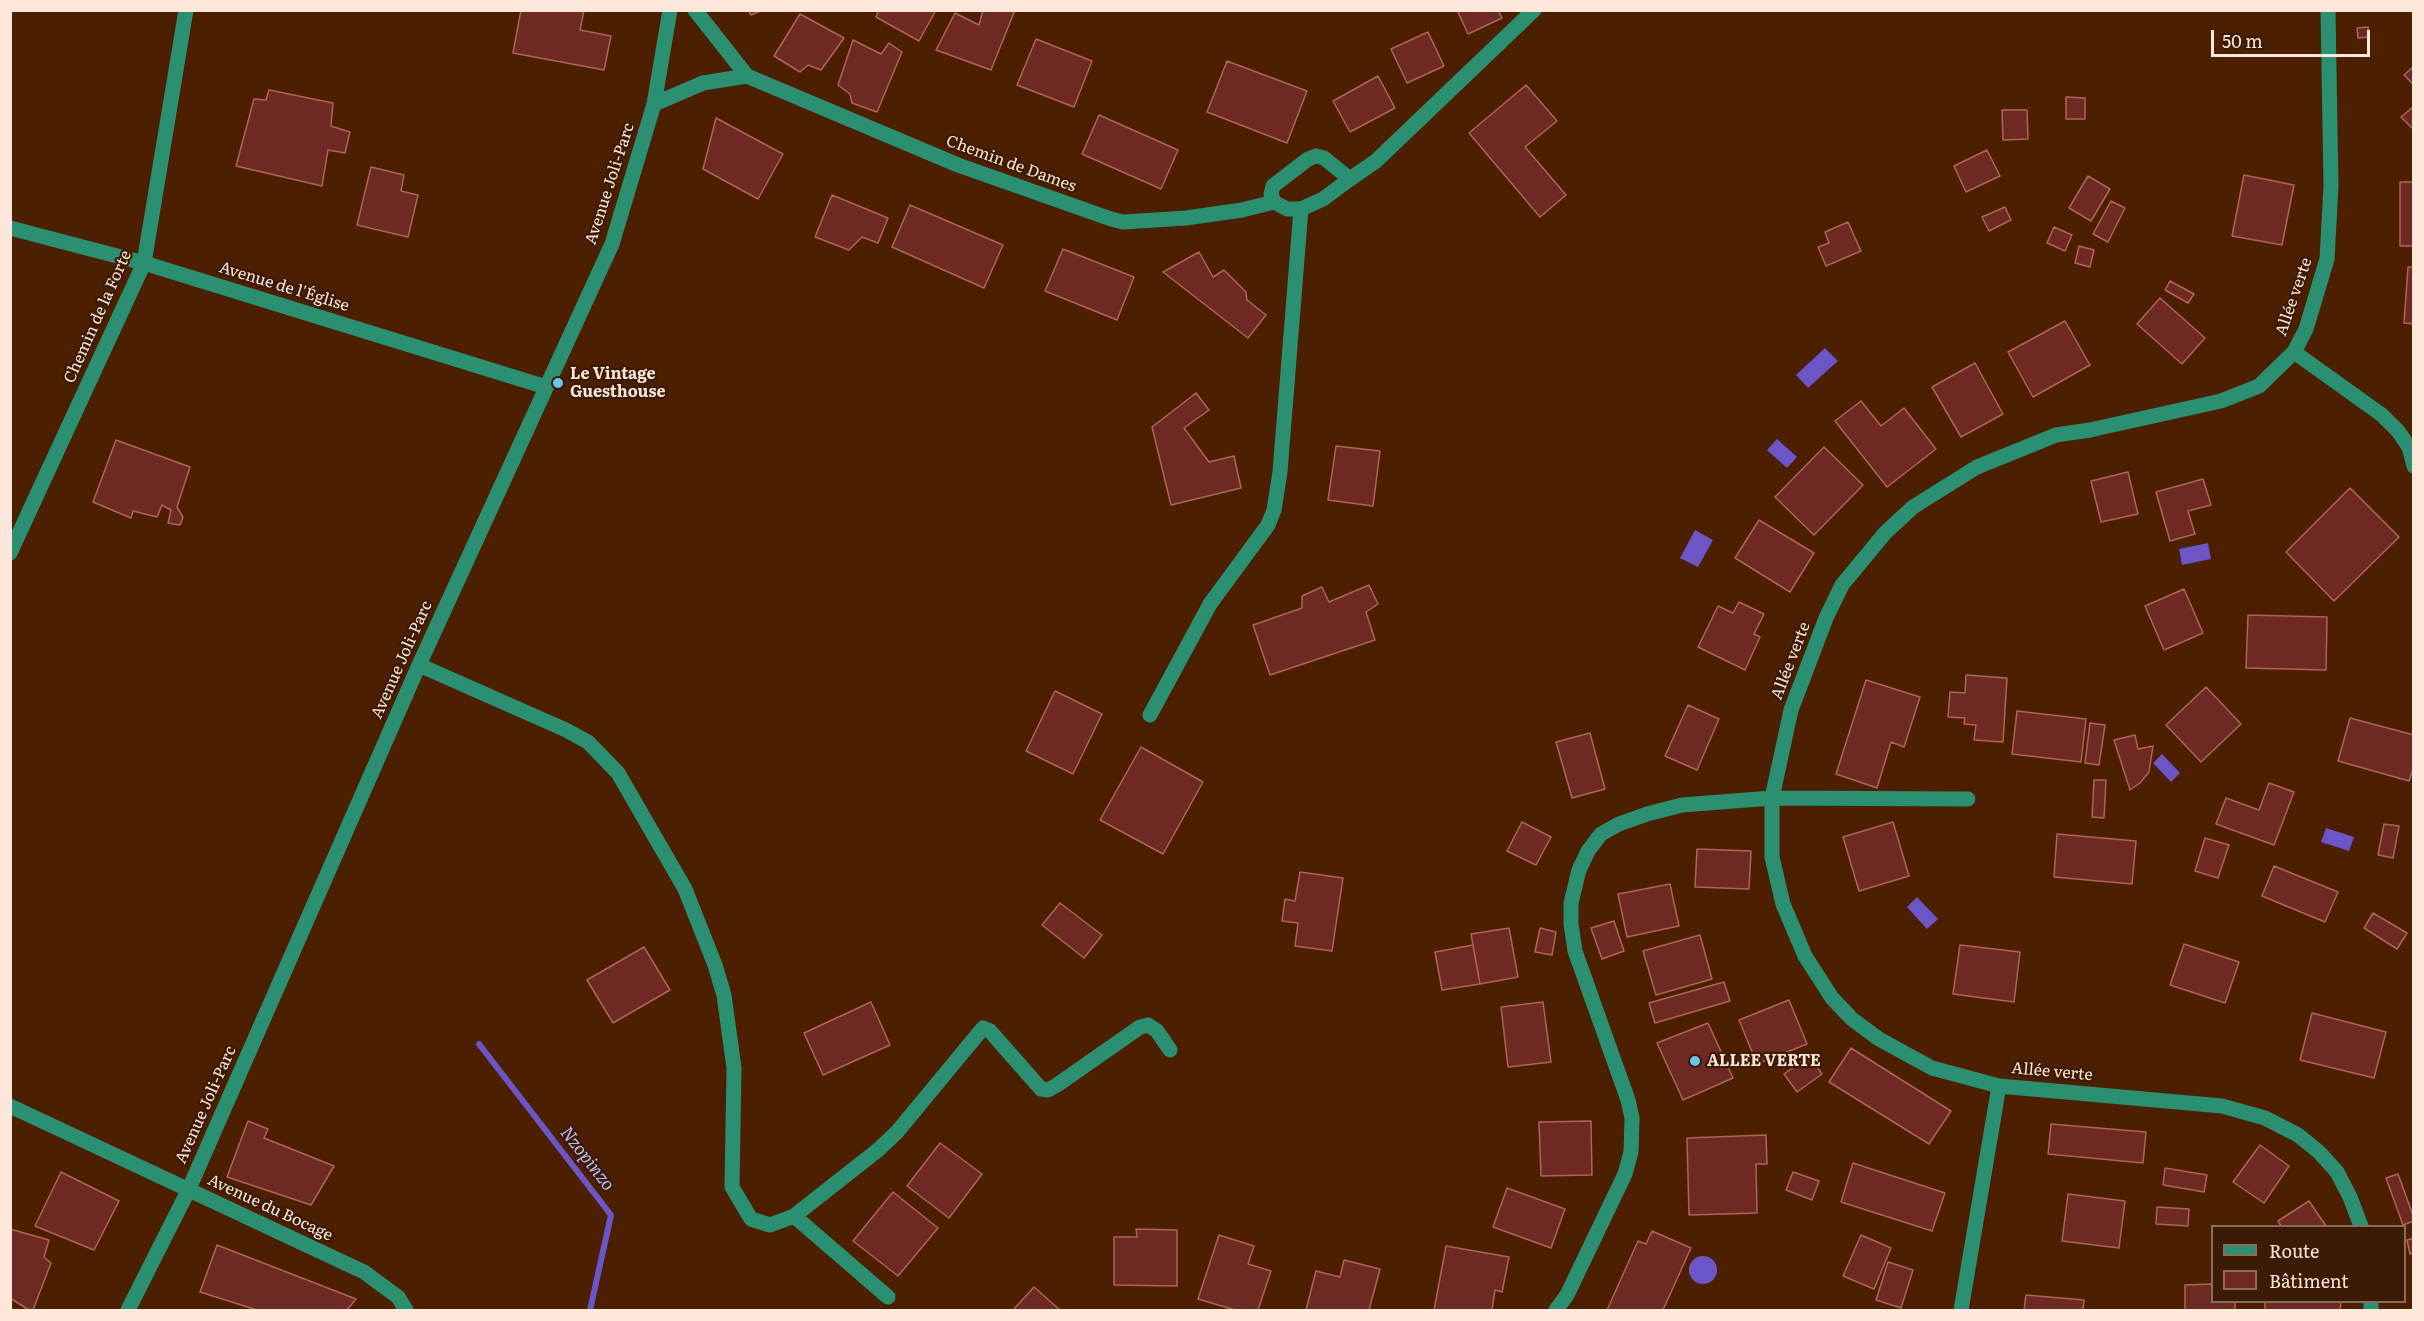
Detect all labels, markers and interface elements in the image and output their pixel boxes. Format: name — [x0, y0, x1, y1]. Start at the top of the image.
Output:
scale bar — [2214, 18, 2373, 56]
text: 50 m — [2222, 27, 2263, 54]
street label: Avenue Joli-Parc — [581, 121, 639, 247]
street label: Chemin de Dames — [943, 132, 1079, 196]
street label: Chemin de la Forte — [60, 248, 136, 386]
street label: Allée verte — [2272, 255, 2316, 339]
street label: Avenue de l'Église — [217, 258, 351, 316]
place label: Le Vintage Guesthouse — [570, 364, 665, 402]
marker: Le Vintage Guesthouse — [551, 376, 565, 390]
street label: Avenue Joli-Parc — [367, 598, 437, 722]
street label: Allée verte — [1767, 619, 1815, 703]
street label: Avenue Joli-Parc — [171, 1043, 241, 1167]
place label: ALLEE VERTE — [1707, 1051, 1821, 1071]
marker: ALLEE VERTE — [1688, 1054, 1702, 1068]
street label: Allée verte — [2011, 1059, 2093, 1085]
water label: Nzopinzo — [555, 1123, 619, 1195]
street label: Avenue du Bocage — [204, 1171, 336, 1245]
legend — [2211, 1225, 2406, 1303]
text: Route — [2269, 1237, 2319, 1264]
text: Bâtiment — [2269, 1267, 2348, 1294]

